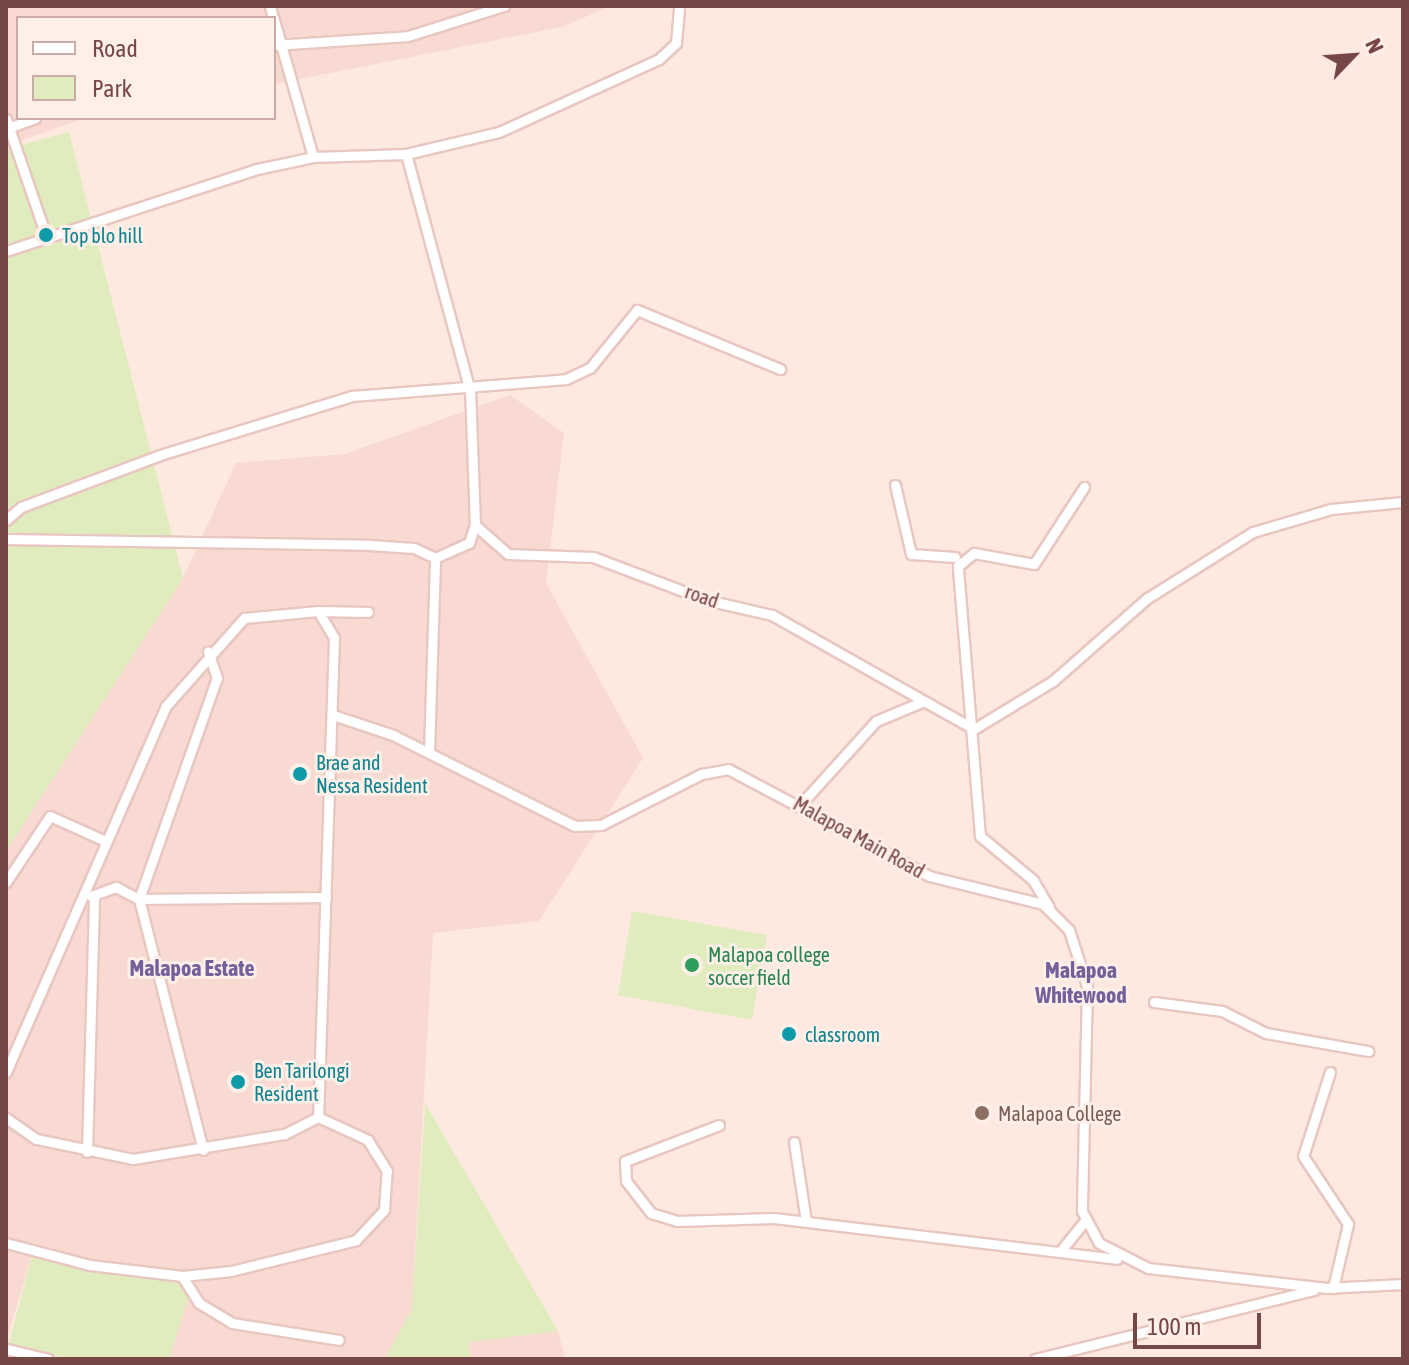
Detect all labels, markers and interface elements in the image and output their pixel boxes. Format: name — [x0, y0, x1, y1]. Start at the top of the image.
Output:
legend — [16, 16, 276, 120]
north arrow — [1313, 16, 1393, 96]
text: N — [1360, 34, 1389, 57]
text: Road — [92, 35, 138, 62]
text: Park — [92, 75, 132, 102]
place label: Top blo hill — [62, 223, 143, 247]
marker: Top blo hill — [37, 226, 55, 244]
street label: road — [682, 579, 722, 613]
place label: Brae and Nessa Resident — [316, 750, 428, 797]
marker: Brae and Nessa Resident — [291, 765, 309, 783]
street label: Malapoa Main Road — [789, 791, 929, 883]
place label: Malapoa college soccer field — [708, 942, 830, 989]
district label: Malapoa Estate — [130, 956, 254, 982]
marker: Malapoa college soccer field — [683, 956, 701, 974]
district label: Malapoa Whitewood — [1035, 957, 1127, 1008]
place label: classroom — [805, 1022, 880, 1046]
marker: classroom — [780, 1025, 798, 1043]
place label: Ben Tarilongi Resident — [254, 1058, 350, 1105]
marker: Ben Tarilongi Resident — [229, 1073, 247, 1091]
place label: Malapoa College — [998, 1101, 1121, 1125]
marker: Malapoa College — [973, 1104, 991, 1122]
scale bar — [1137, 1297, 1265, 1347]
text: 100 m — [1147, 1313, 1201, 1340]

